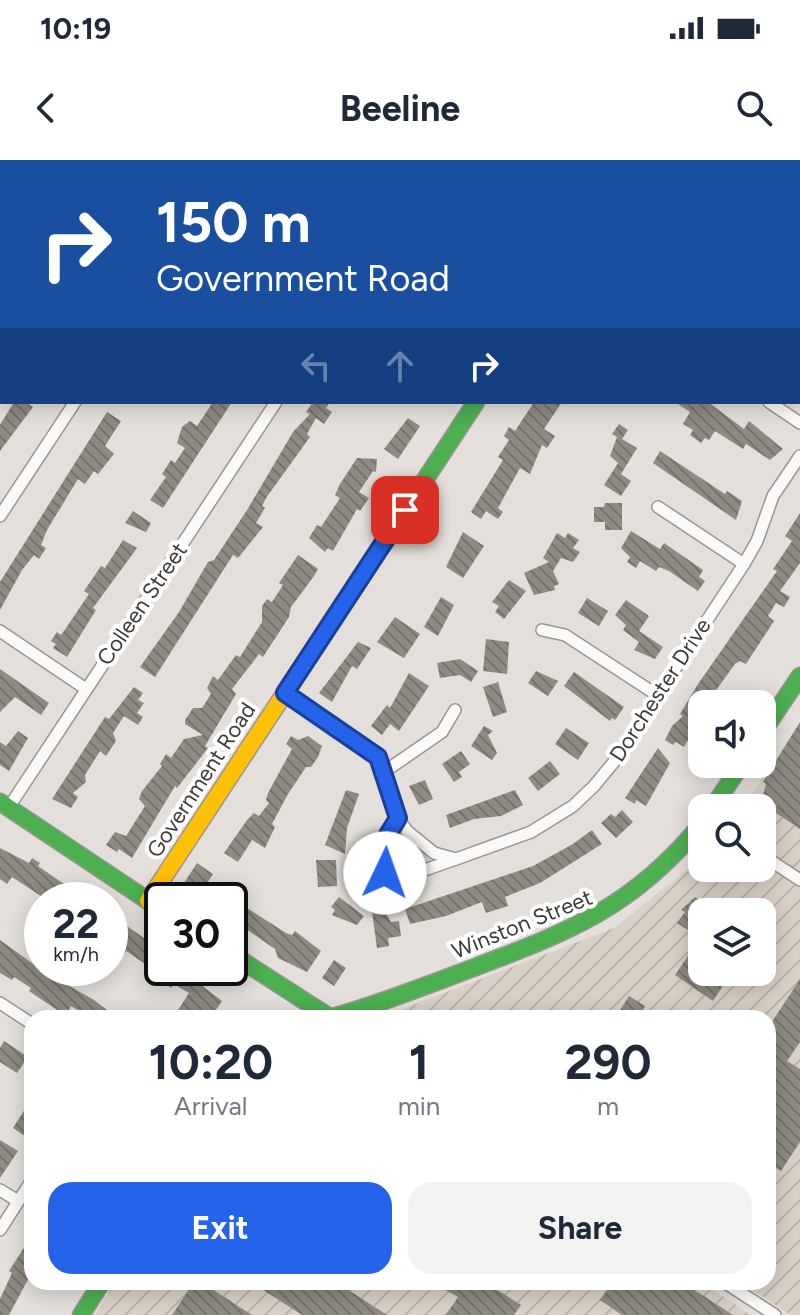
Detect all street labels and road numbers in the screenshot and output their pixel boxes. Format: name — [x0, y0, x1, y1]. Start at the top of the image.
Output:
street label: Colleen Street — [91, 538, 193, 670]
street label: Dorchester Drive — [604, 613, 716, 767]
street label: Government Road — [141, 697, 261, 863]
street label: Winston Street — [448, 884, 596, 964]

